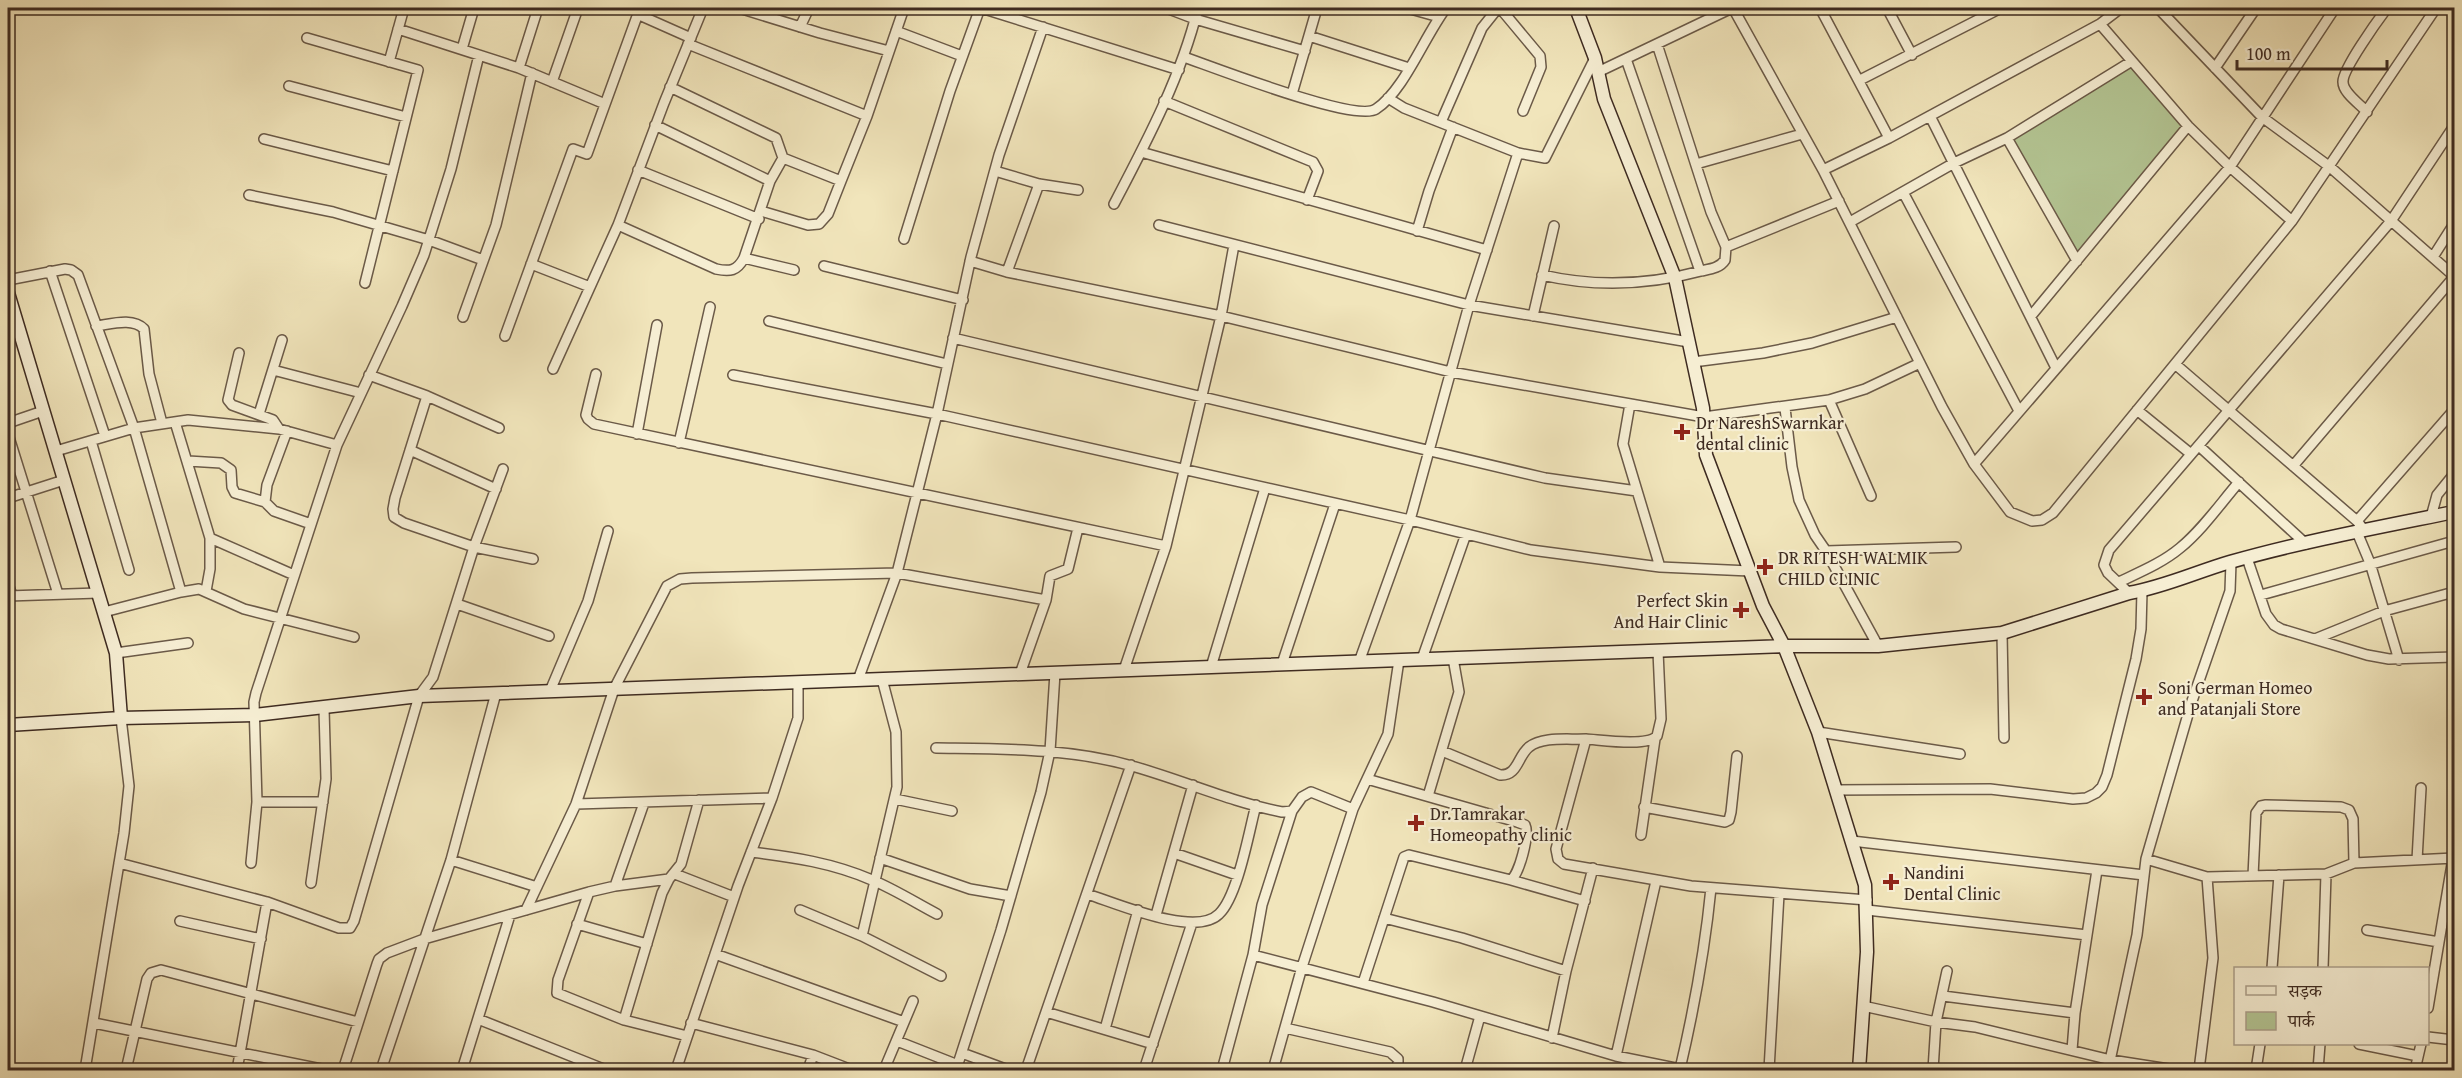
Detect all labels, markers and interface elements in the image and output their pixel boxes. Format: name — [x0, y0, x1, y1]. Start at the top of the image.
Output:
scale bar — [2237, 33, 2387, 71]
text: 100 m — [2246, 40, 2291, 67]
place label: Dr NareshSwarnkar dental clinic — [1696, 409, 1844, 457]
marker: Dr NareshSwarnkar dental clinic — [1673, 423, 1691, 441]
place label: DR RITESH WALMIK CHILD CLINIC — [1778, 544, 1928, 592]
marker: DR RITESH WALMIK CHILD CLINIC — [1756, 558, 1774, 576]
place label: Perfect Skin And Hair Clinic — [1613, 587, 1728, 635]
marker: Perfect Skin And Hair Clinic — [1732, 601, 1750, 619]
place label: Soni German Homeo and Patanjali Store — [2158, 674, 2312, 722]
marker: Soni German Homeo and Patanjali Store — [2135, 688, 2153, 706]
place label: Dr.Tamrakar Homeopathy clinic — [1430, 800, 1572, 848]
marker: Dr.Tamrakar Homeopathy clinic — [1407, 814, 1425, 832]
place label: Nandini Dental Clinic — [1904, 859, 2000, 907]
marker: Nandini Dental Clinic — [1882, 873, 1900, 891]
legend — [2234, 967, 2429, 1045]
text: सड़क — [2287, 977, 2323, 1004]
text: पार्क — [2287, 1007, 2316, 1034]

